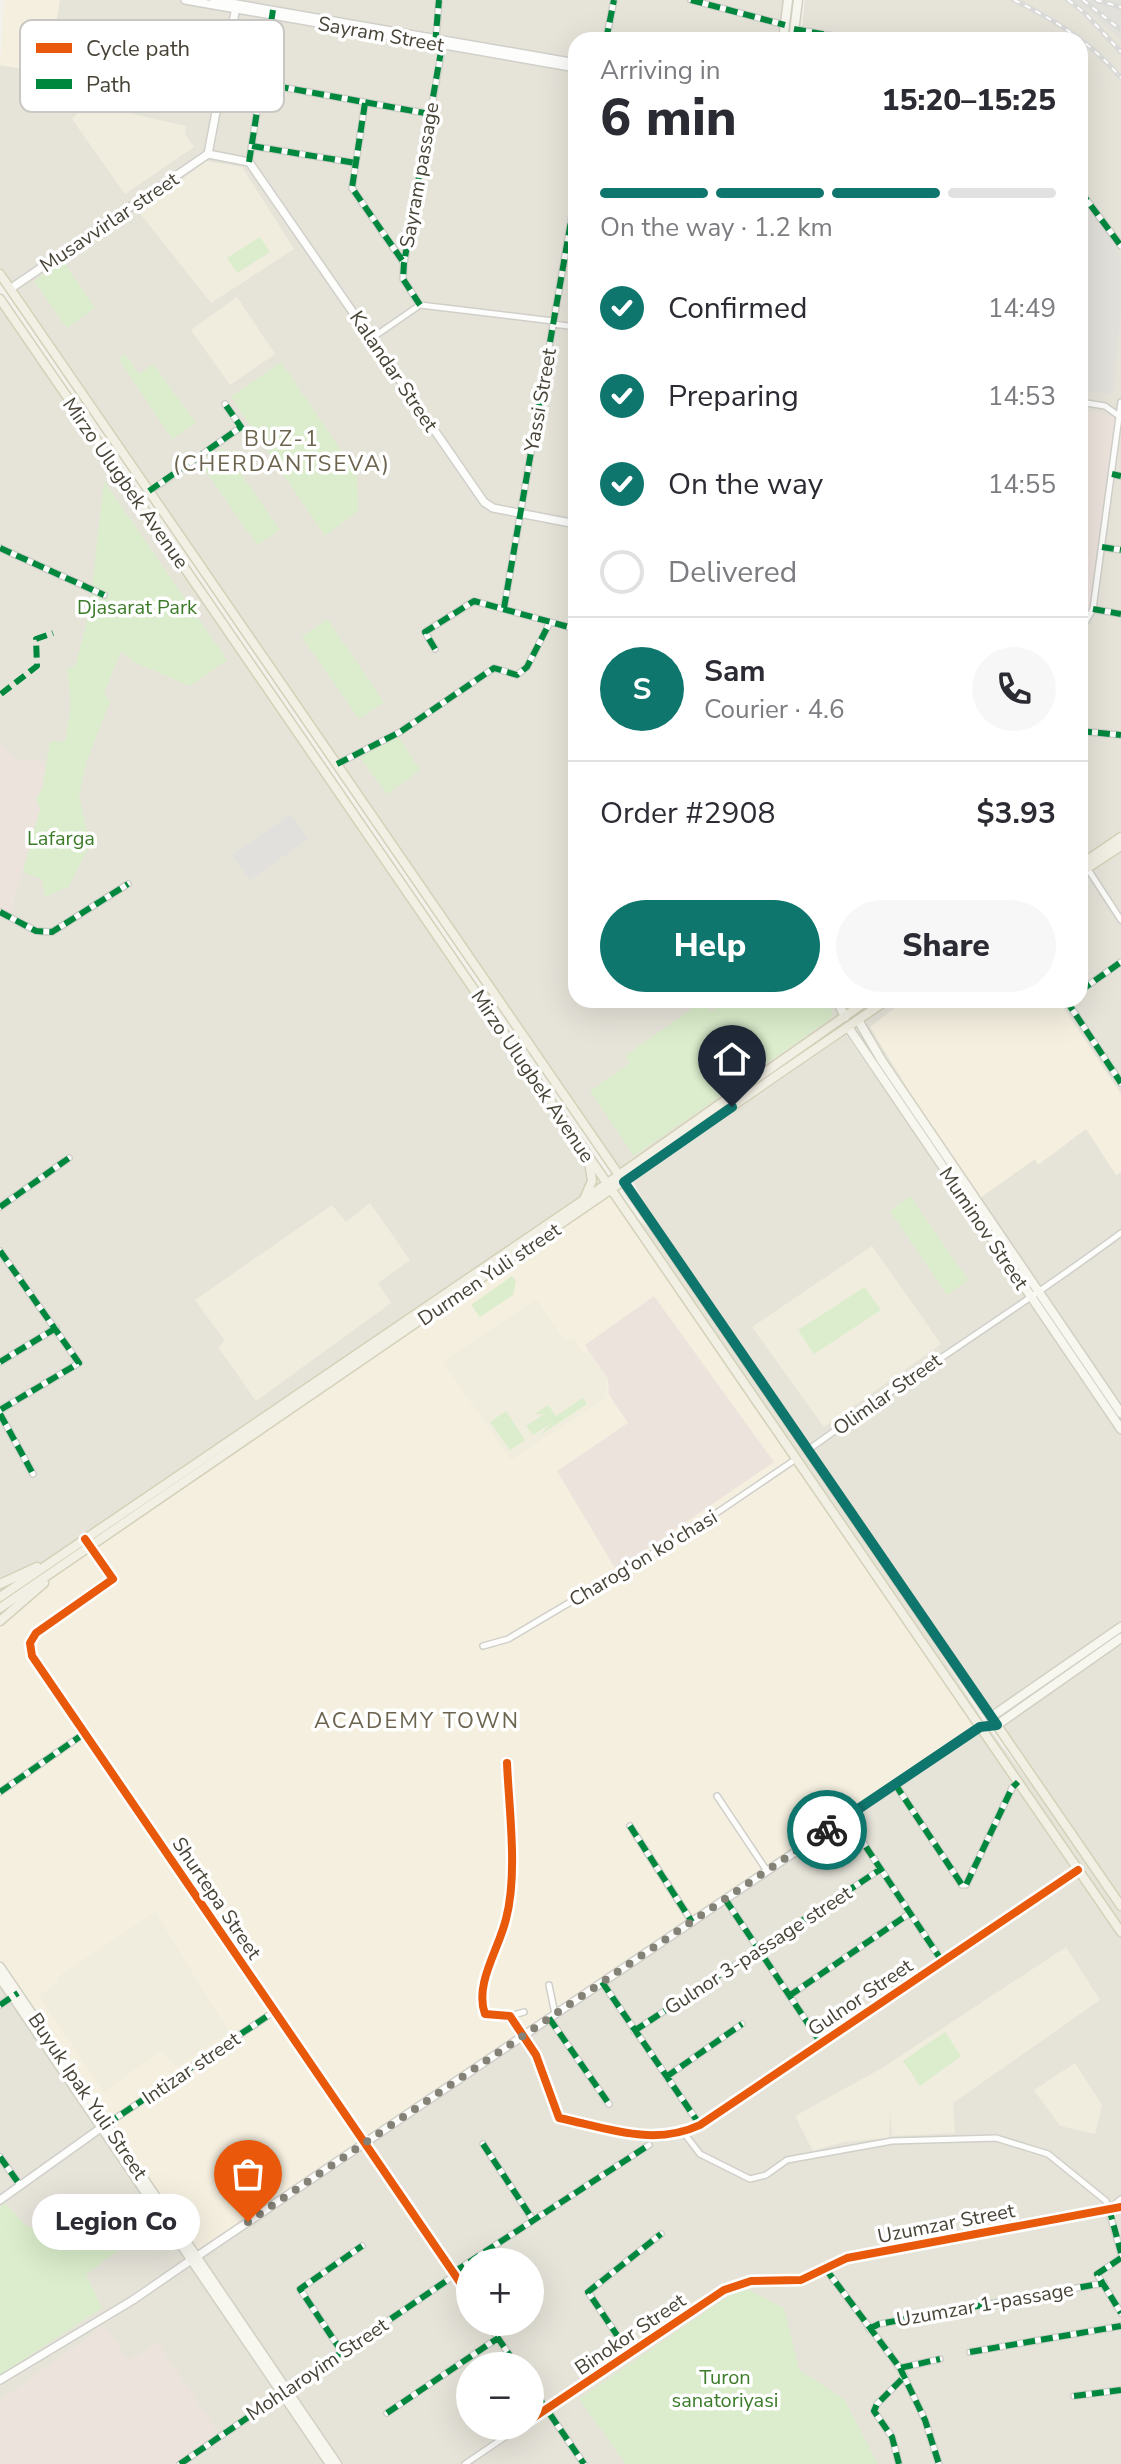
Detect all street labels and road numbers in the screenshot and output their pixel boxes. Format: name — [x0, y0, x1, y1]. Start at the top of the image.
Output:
street label: Sayram Street — [316, 10, 447, 59]
street label: Sayram passage — [393, 100, 446, 250]
street label: Musavvirlar street — [35, 165, 185, 279]
street label: Kalandar Street — [343, 306, 445, 438]
street label: Yassi Street — [518, 345, 563, 455]
street label: Mirzo Ulugbek Avenue — [56, 392, 195, 574]
street label: Mirzo Ulugbek Avenue — [465, 985, 601, 1168]
street label: Muminov Street — [933, 1162, 1035, 1296]
street label: Durmen Yuli street — [413, 1216, 567, 1332]
street label: Olimlar Street — [828, 1347, 948, 1442]
street label: Charog'on ko'chasi — [564, 1504, 722, 1613]
street label: Shurtepa Street — [166, 1832, 268, 1966]
street label: Gulnor 3-passage street — [659, 1879, 858, 2021]
street label: Gulnor Street — [803, 1952, 919, 2042]
street label: Buyuk Ipak Yuli Street — [22, 2008, 154, 2186]
street label: Intizаr street — [137, 2025, 246, 2111]
street label: Uzumzаr Street — [875, 2197, 1018, 2250]
street label: Uzumzаr 1-passage — [894, 2276, 1076, 2333]
street label: Binokor Street — [570, 2287, 692, 2381]
street label: Mohlaroyim Street — [241, 2311, 394, 2427]

